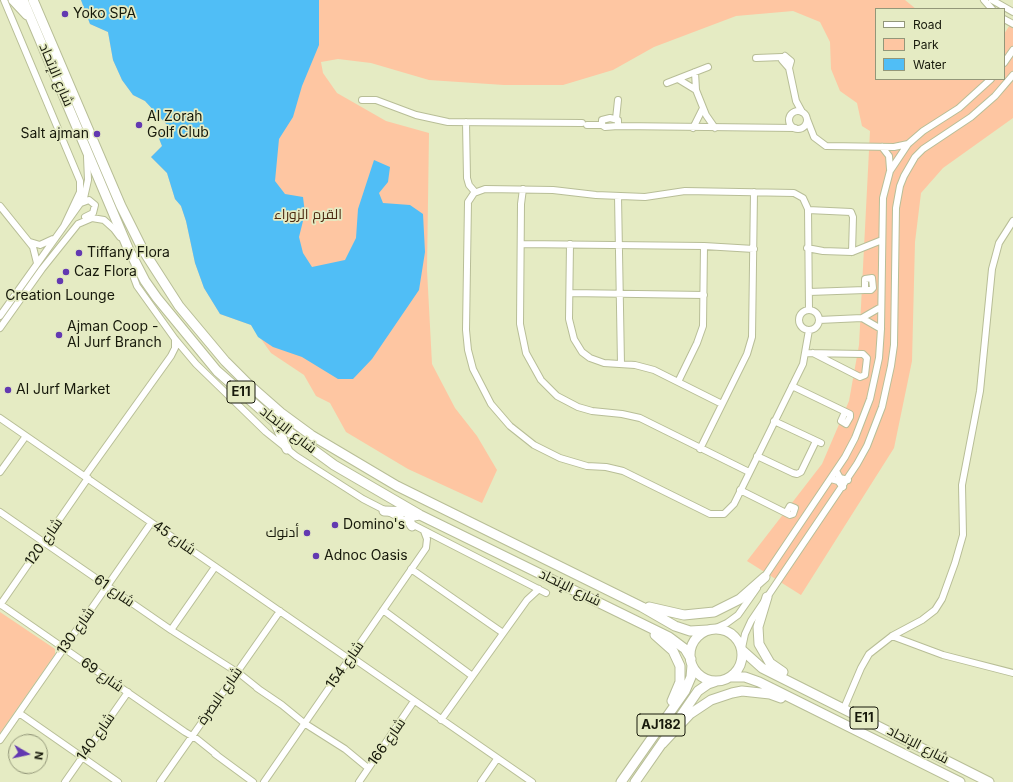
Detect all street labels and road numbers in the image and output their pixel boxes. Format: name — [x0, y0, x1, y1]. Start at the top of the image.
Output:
street label: شارع الإتحاد — [35, 41, 77, 109]
road number: E11 — [227, 381, 255, 403]
street label: شارع الإتحاد — [256, 403, 320, 457]
street label: شارع 120 — [22, 515, 66, 569]
street label: شارع 45 — [149, 517, 199, 559]
street label: شارع الإتحاد — [536, 566, 604, 610]
street label: شارع 61 — [91, 571, 137, 611]
street label: شارع 130 — [54, 604, 98, 658]
street label: شارع 154 — [323, 638, 367, 692]
street label: شارع 69 — [77, 654, 127, 696]
street label: شارع البصرة — [194, 664, 246, 728]
road number: E11 — [850, 707, 878, 729]
street label: شارع 140 — [73, 710, 119, 764]
road number: AJ182 — [637, 714, 685, 736]
street label: شارع 166 — [365, 715, 409, 769]
street label: شارع الإتحاد — [884, 722, 952, 768]

